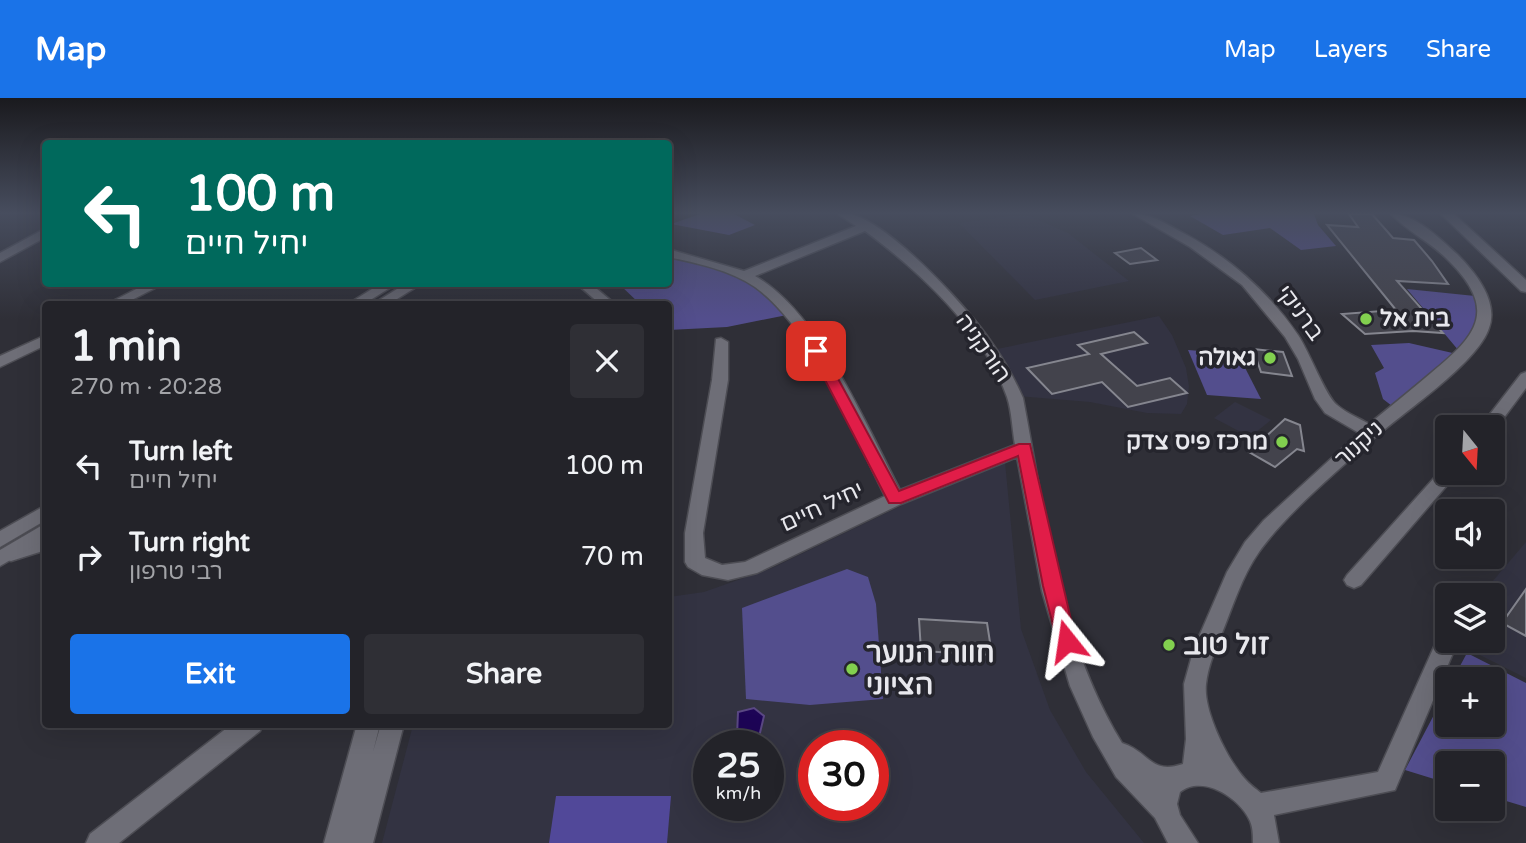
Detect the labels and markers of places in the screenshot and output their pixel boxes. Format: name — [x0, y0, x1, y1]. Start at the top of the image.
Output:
place label: בית אל — [1380, 305, 1450, 333]
marker: בית אל — [1358, 311, 1374, 327]
pin — [786, 321, 846, 381]
place label: גאולה — [1198, 344, 1256, 372]
marker: גאולה — [1262, 350, 1278, 366]
place label: מרכז פיס צדק — [1127, 428, 1268, 456]
marker: מרכז פיס צדק — [1274, 434, 1290, 450]
place label: זול טוב — [1183, 628, 1270, 662]
place label: חוות הנוער הציוני — [866, 636, 995, 702]
marker: זול טוב — [1161, 637, 1177, 653]
marker: חוות הנוער הציוני — [844, 661, 860, 677]

